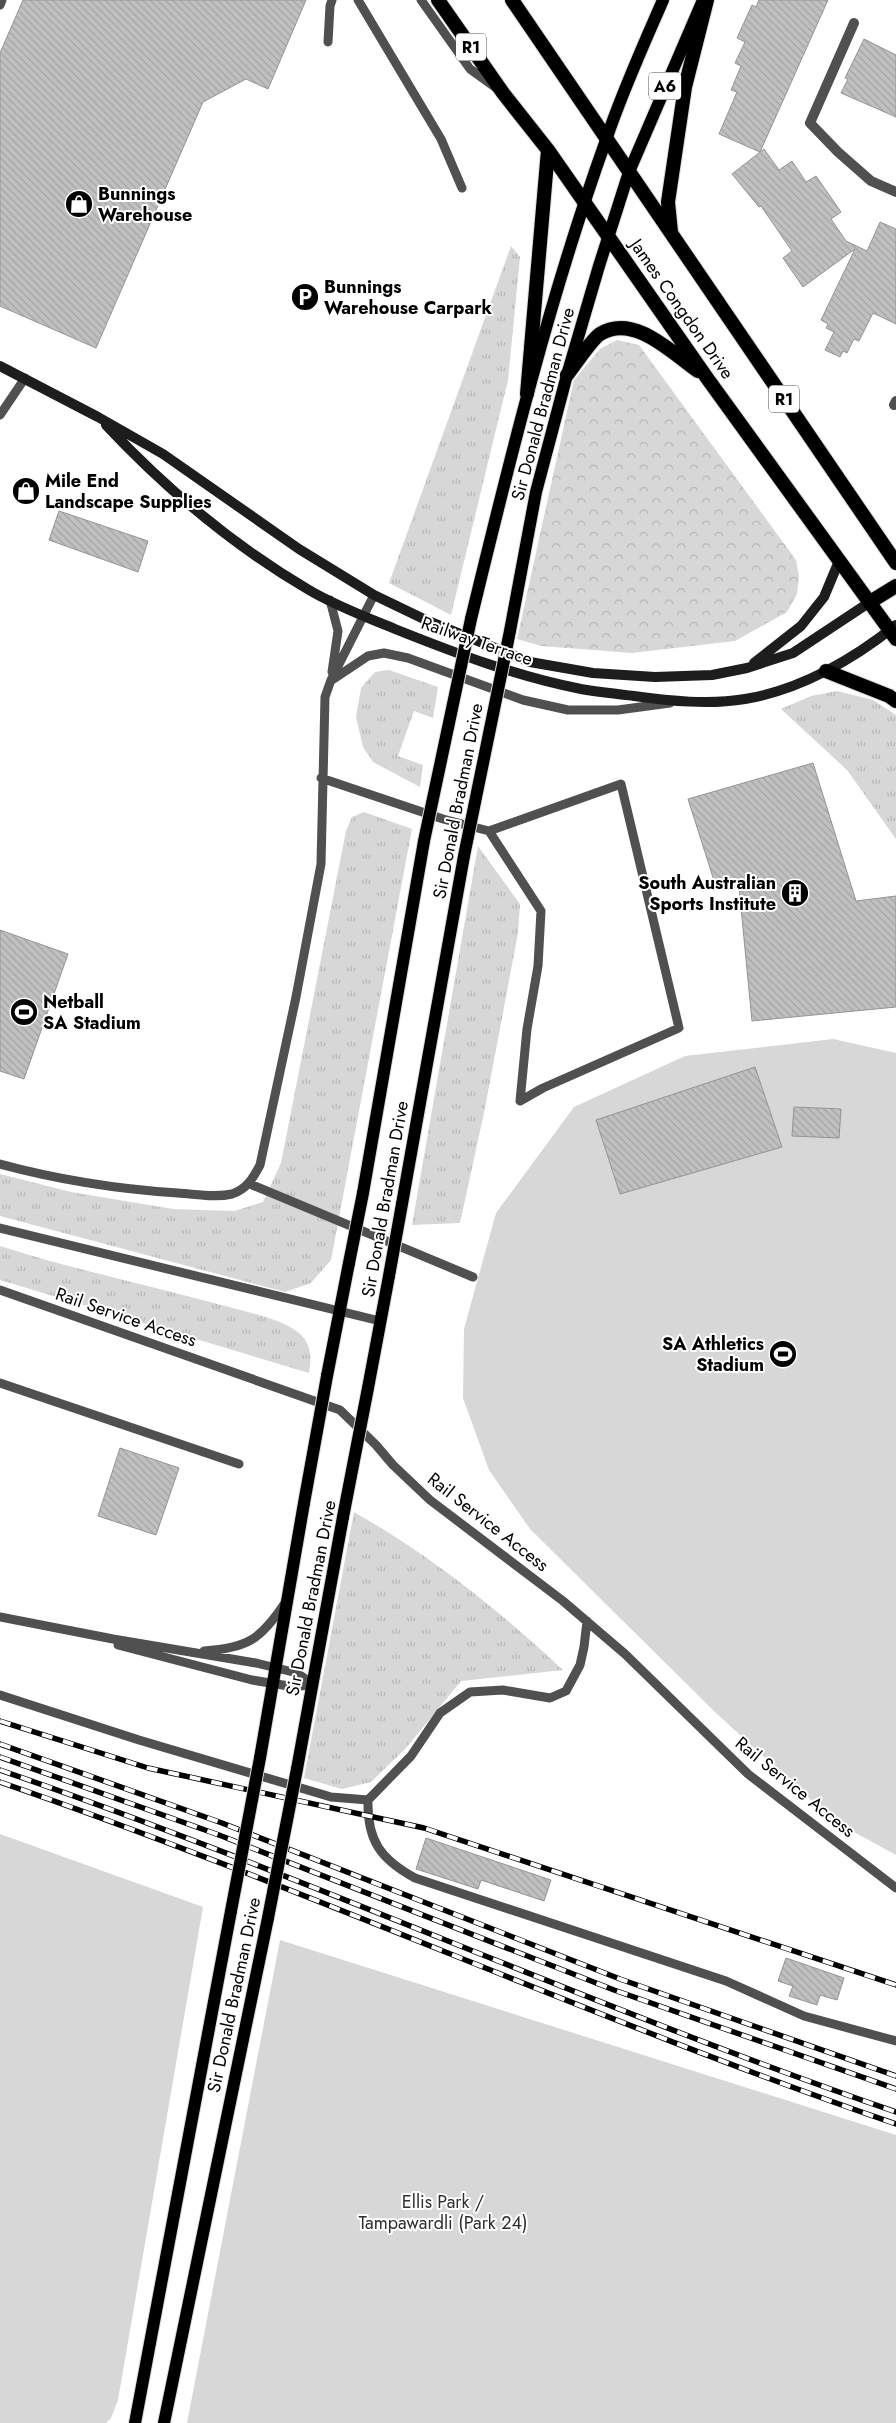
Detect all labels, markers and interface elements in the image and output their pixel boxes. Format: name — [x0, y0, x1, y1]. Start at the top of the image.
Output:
road number: R1 — [456, 34, 486, 61]
road number: A6 — [649, 72, 681, 100]
place label: Bunnings Warehouse — [98, 181, 192, 228]
shop icon: Bunnings Warehouse — [64, 189, 94, 219]
street label: James Congdon Drive — [623, 232, 740, 384]
place label: Bunnings Warehouse Carpark — [324, 274, 493, 321]
parking icon: Bunnings Warehouse Carpark — [290, 282, 320, 312]
street label: Sir Donald Bradman Drive — [505, 305, 581, 503]
road number: R1 — [769, 386, 799, 412]
place label: Mile End Landscape Supplies — [45, 468, 211, 515]
shop icon: Mile End Landscape Supplies — [11, 476, 41, 506]
street label: Railway Terrace — [418, 610, 536, 672]
street label: Sir Donald Bradman Drive — [426, 701, 490, 901]
place label: South Australian Sports Institute — [638, 870, 776, 917]
building icon: South Australian Sports Institute — [780, 878, 810, 908]
place label: Netball SA Stadium — [43, 989, 141, 1036]
sports icon: Netball SA Stadium — [9, 997, 39, 1027]
street label: Sir Donald Bradman Drive — [355, 1099, 415, 1299]
street label: Rail Service Access — [52, 1281, 200, 1353]
place label: SA Athletics Stadium — [662, 1331, 764, 1378]
sports icon: SA Athletics Stadium — [768, 1339, 798, 1369]
street label: Rail Service Access — [422, 1466, 554, 1578]
street label: Sir Donald Bradman Drive — [279, 1498, 343, 1698]
street label: Rail Service Access — [729, 1730, 861, 1844]
street label: Sir Donald Bradman Drive — [201, 1895, 267, 2095]
park label: Ellis Park / Tampawardli (Park 24) — [358, 2189, 528, 2236]

